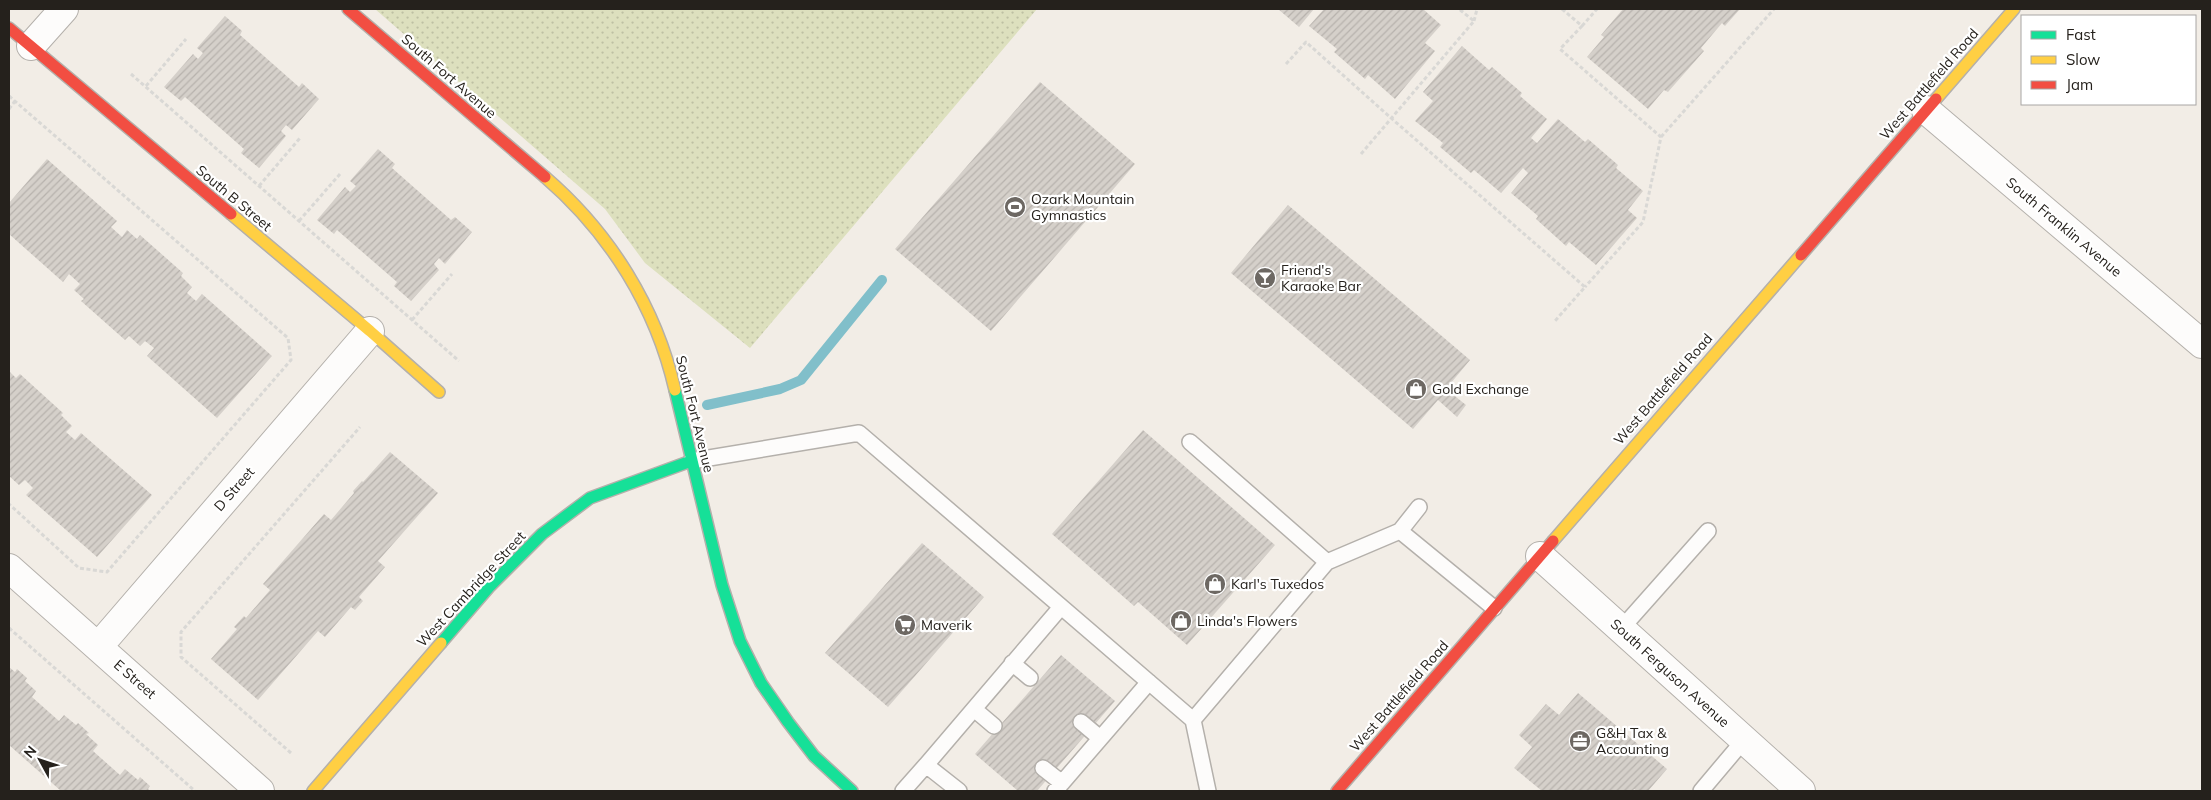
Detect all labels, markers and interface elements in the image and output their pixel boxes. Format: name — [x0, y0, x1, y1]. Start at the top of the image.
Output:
legend — [2021, 15, 2196, 105]
street label: West Battlefield Road — [1876, 25, 1982, 143]
text: Fast — [2066, 25, 2096, 44]
street label: South Fort Avenue — [398, 30, 500, 122]
text: Slow — [2066, 50, 2100, 69]
text: Jam — [2066, 75, 2093, 94]
street label: South B Street — [192, 161, 276, 235]
street label: South Franklin Avenue — [2003, 173, 2125, 281]
place label: Ozark Mountain Gymnastics — [1031, 190, 1134, 224]
sports icon: Ozark Mountain Gymnastics — [1003, 195, 1027, 219]
place label: Friend's Karaoke Bar — [1281, 261, 1362, 295]
bar icon: Friend's Karaoke Bar — [1253, 266, 1277, 290]
street label: West Battlefield Road — [1610, 330, 1716, 448]
street label: South Fort Avenue — [672, 354, 718, 474]
shop icon: Gold Exchange — [1404, 377, 1428, 401]
place label: Gold Exchange — [1432, 380, 1529, 398]
street label: D Street — [210, 463, 258, 515]
street label: West Cambridge Street — [413, 527, 529, 651]
shop icon: Karl's Tuxedos — [1203, 572, 1227, 596]
place label: Karl's Tuxedos — [1231, 575, 1324, 593]
shop icon: Linda's Flowers — [1169, 609, 1193, 633]
place label: Linda's Flowers — [1197, 612, 1297, 630]
supermarket icon: Maverik — [893, 613, 917, 637]
street label: South Ferguson Avenue — [1607, 615, 1733, 731]
place label: Maverik — [921, 616, 973, 634]
street label: West Battlefield Road — [1346, 637, 1452, 755]
street label: E Street — [110, 656, 160, 702]
place label: G&H Tax & Accounting — [1596, 724, 1669, 758]
office icon: G&H Tax & Accounting — [1568, 729, 1592, 753]
north arrow — [15, 735, 65, 785]
text: N — [20, 742, 40, 761]

